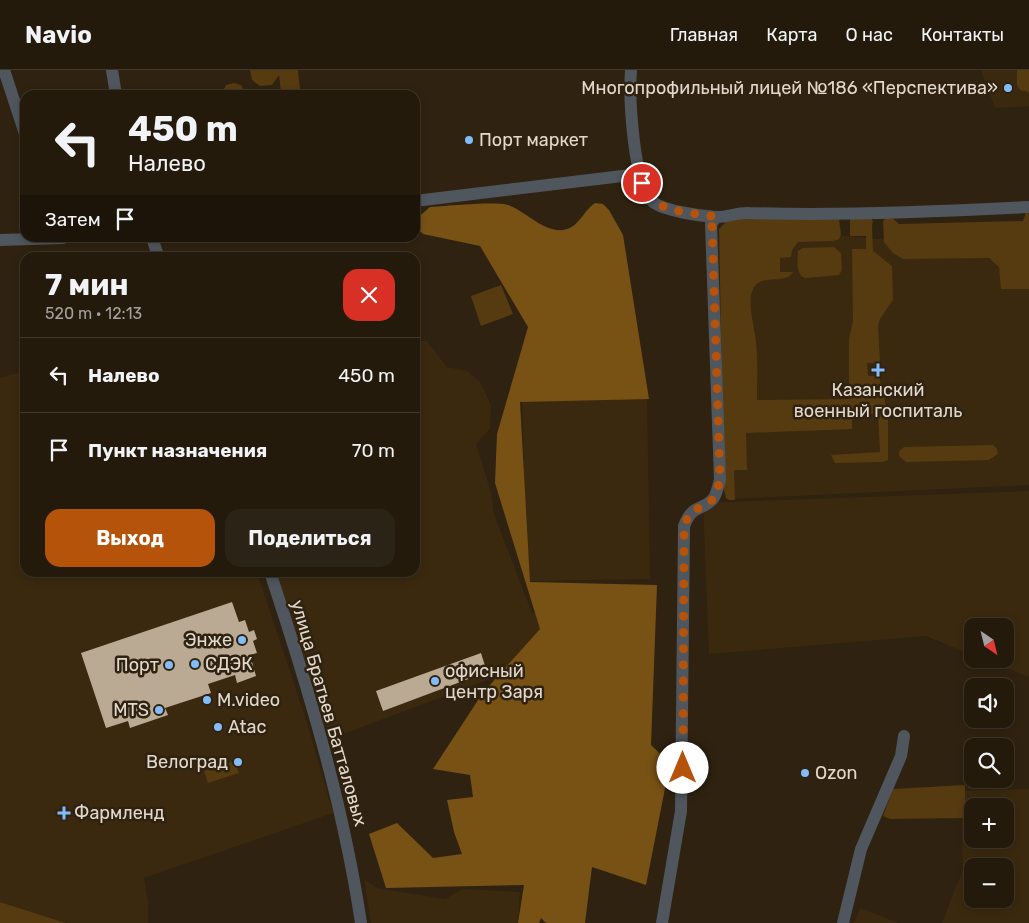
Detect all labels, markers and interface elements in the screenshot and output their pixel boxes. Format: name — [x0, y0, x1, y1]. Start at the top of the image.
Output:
text: Navio — [25, 21, 92, 49]
text: Главная — [670, 24, 738, 46]
text: Карта — [766, 24, 818, 46]
text: О нас — [846, 24, 893, 46]
text: Контакты — [921, 24, 1004, 46]
place label: Многопрофильный лицей №186 «Перспектива» — [581, 77, 998, 99]
marker: Многопрофильный лицей №186 «Перспектива» — [1002, 82, 1014, 94]
text: 450 m — [128, 108, 238, 150]
icon: left — [45, 110, 110, 175]
place label: Порт маркет — [479, 129, 588, 151]
marker: Порт маркет — [463, 134, 475, 146]
text: Налево — [128, 150, 206, 177]
pin — [621, 162, 663, 204]
icon: arrive — [628, 169, 656, 197]
icon: arrive — [111, 205, 139, 233]
text: Затем — [45, 208, 101, 231]
text: 7 мин — [45, 267, 129, 303]
button: close — [343, 269, 395, 321]
text: 520 m · 12:13 — [45, 304, 142, 323]
icon: left — [45, 361, 73, 389]
marker: Казанский военный госпиталь — [871, 363, 885, 377]
text: Налево — [88, 364, 160, 387]
text: 450 m — [338, 364, 395, 387]
place label: Казанский военный госпиталь — [794, 379, 962, 422]
icon: arrive — [45, 436, 73, 464]
text: Пункт назначения — [88, 439, 267, 462]
text: 70 m — [352, 439, 395, 462]
button: Выход — [45, 509, 215, 567]
button: Поделиться — [225, 509, 395, 567]
street label: улица Братьев Батталовых — [286, 597, 372, 829]
north arrow — [964, 618, 1014, 668]
map controls — [964, 618, 1014, 908]
place label: Энже — [185, 629, 232, 651]
marker: Энже — [236, 634, 248, 646]
place label: СДЭК — [205, 653, 253, 675]
place label: Порт — [116, 654, 159, 676]
marker: СДЭК — [189, 658, 201, 670]
marker: Порт — [163, 659, 175, 671]
place label: офисный центр Заря — [445, 660, 543, 703]
marker: офисный центр Заря — [429, 675, 441, 687]
button: sound — [964, 678, 1014, 728]
place label: M.video — [217, 689, 280, 711]
marker: M.video — [201, 694, 213, 706]
place label: MTS — [113, 699, 149, 721]
marker: MTS — [153, 704, 165, 716]
place label: Atac — [228, 716, 267, 738]
marker: Atac — [212, 721, 224, 733]
button: search — [964, 738, 1014, 788]
position arrow — [656, 741, 708, 793]
place label: Велоград — [146, 751, 228, 773]
marker: Велоград — [232, 756, 244, 768]
place label: Ozon — [815, 762, 857, 784]
marker: Ozon — [799, 767, 811, 779]
button: + — [964, 798, 1014, 848]
place label: Фармленд — [74, 802, 165, 824]
marker: Фармленд — [58, 807, 70, 819]
button: − — [964, 858, 1014, 908]

